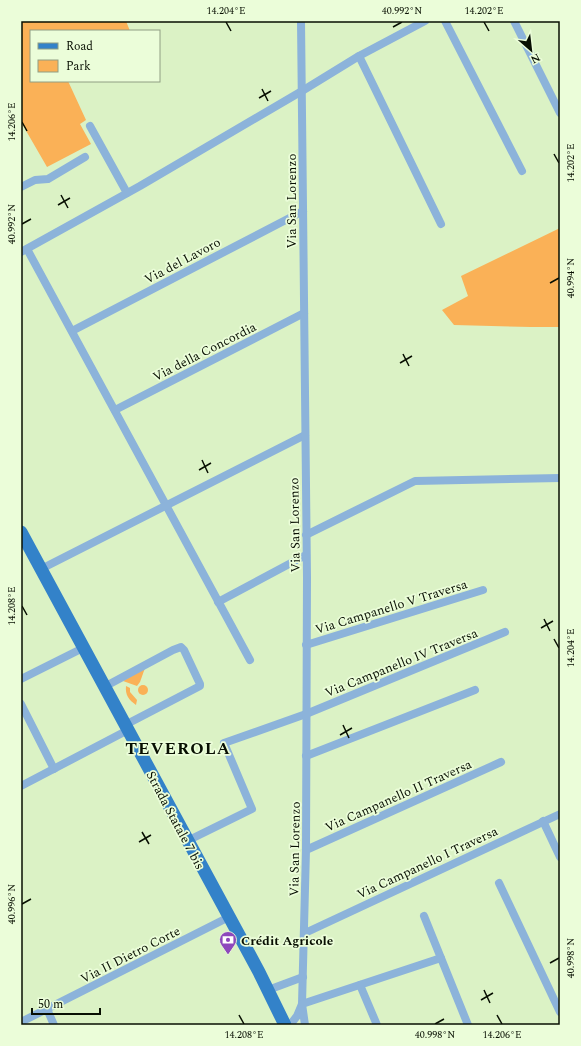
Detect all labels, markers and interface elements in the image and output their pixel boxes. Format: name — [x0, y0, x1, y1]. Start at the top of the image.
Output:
text: 14.204°E — [206, 3, 246, 19]
text: 40.992°N — [382, 3, 422, 19]
text: 14.202°E — [464, 3, 504, 19]
legend — [30, 30, 160, 82]
north arrow — [511, 30, 551, 70]
text: Road — [66, 37, 93, 56]
text: N — [527, 49, 543, 68]
text: Park — [66, 57, 91, 76]
text: 14.206°E — [4, 102, 20, 142]
text: 14.202°E — [563, 143, 579, 183]
street label: Via San Lorenzo — [282, 154, 302, 248]
text: 40.992°N — [4, 204, 20, 244]
street label: Via del Lavoro — [141, 232, 224, 289]
text: 40.994°N — [563, 258, 579, 298]
street label: Via della Concordia — [149, 317, 260, 387]
street label: Via San Lorenzo — [284, 477, 306, 573]
street label: Via Campanello V Traversa — [313, 574, 471, 640]
text: 14.208°E — [4, 586, 20, 626]
street label: Via Campanello IV Traversa — [322, 623, 481, 703]
text: 14.204°E — [563, 628, 579, 668]
district label: TEVEROLA — [125, 736, 231, 762]
street label: Via Campanello II Traversa — [322, 754, 476, 837]
street label: Strada Statale 7 bis — [141, 768, 210, 873]
street label: Via San Lorenzo — [284, 801, 306, 897]
street label: Via Campanello I Traversa — [353, 821, 502, 904]
text: 40.996°N — [4, 884, 20, 924]
street label: Via II Dietro Corte — [77, 921, 184, 989]
bank icon: Crédit Agricole — [218, 930, 238, 955]
place label: Crédit Agricole — [241, 931, 333, 951]
text: 40.998°N — [563, 938, 579, 978]
scale bar — [32, 990, 100, 1016]
text: 50 m — [38, 995, 63, 1014]
text: 14.208°E — [224, 1027, 264, 1043]
text: 40.998°N — [415, 1027, 455, 1043]
text: 14.206°E — [482, 1027, 522, 1043]

